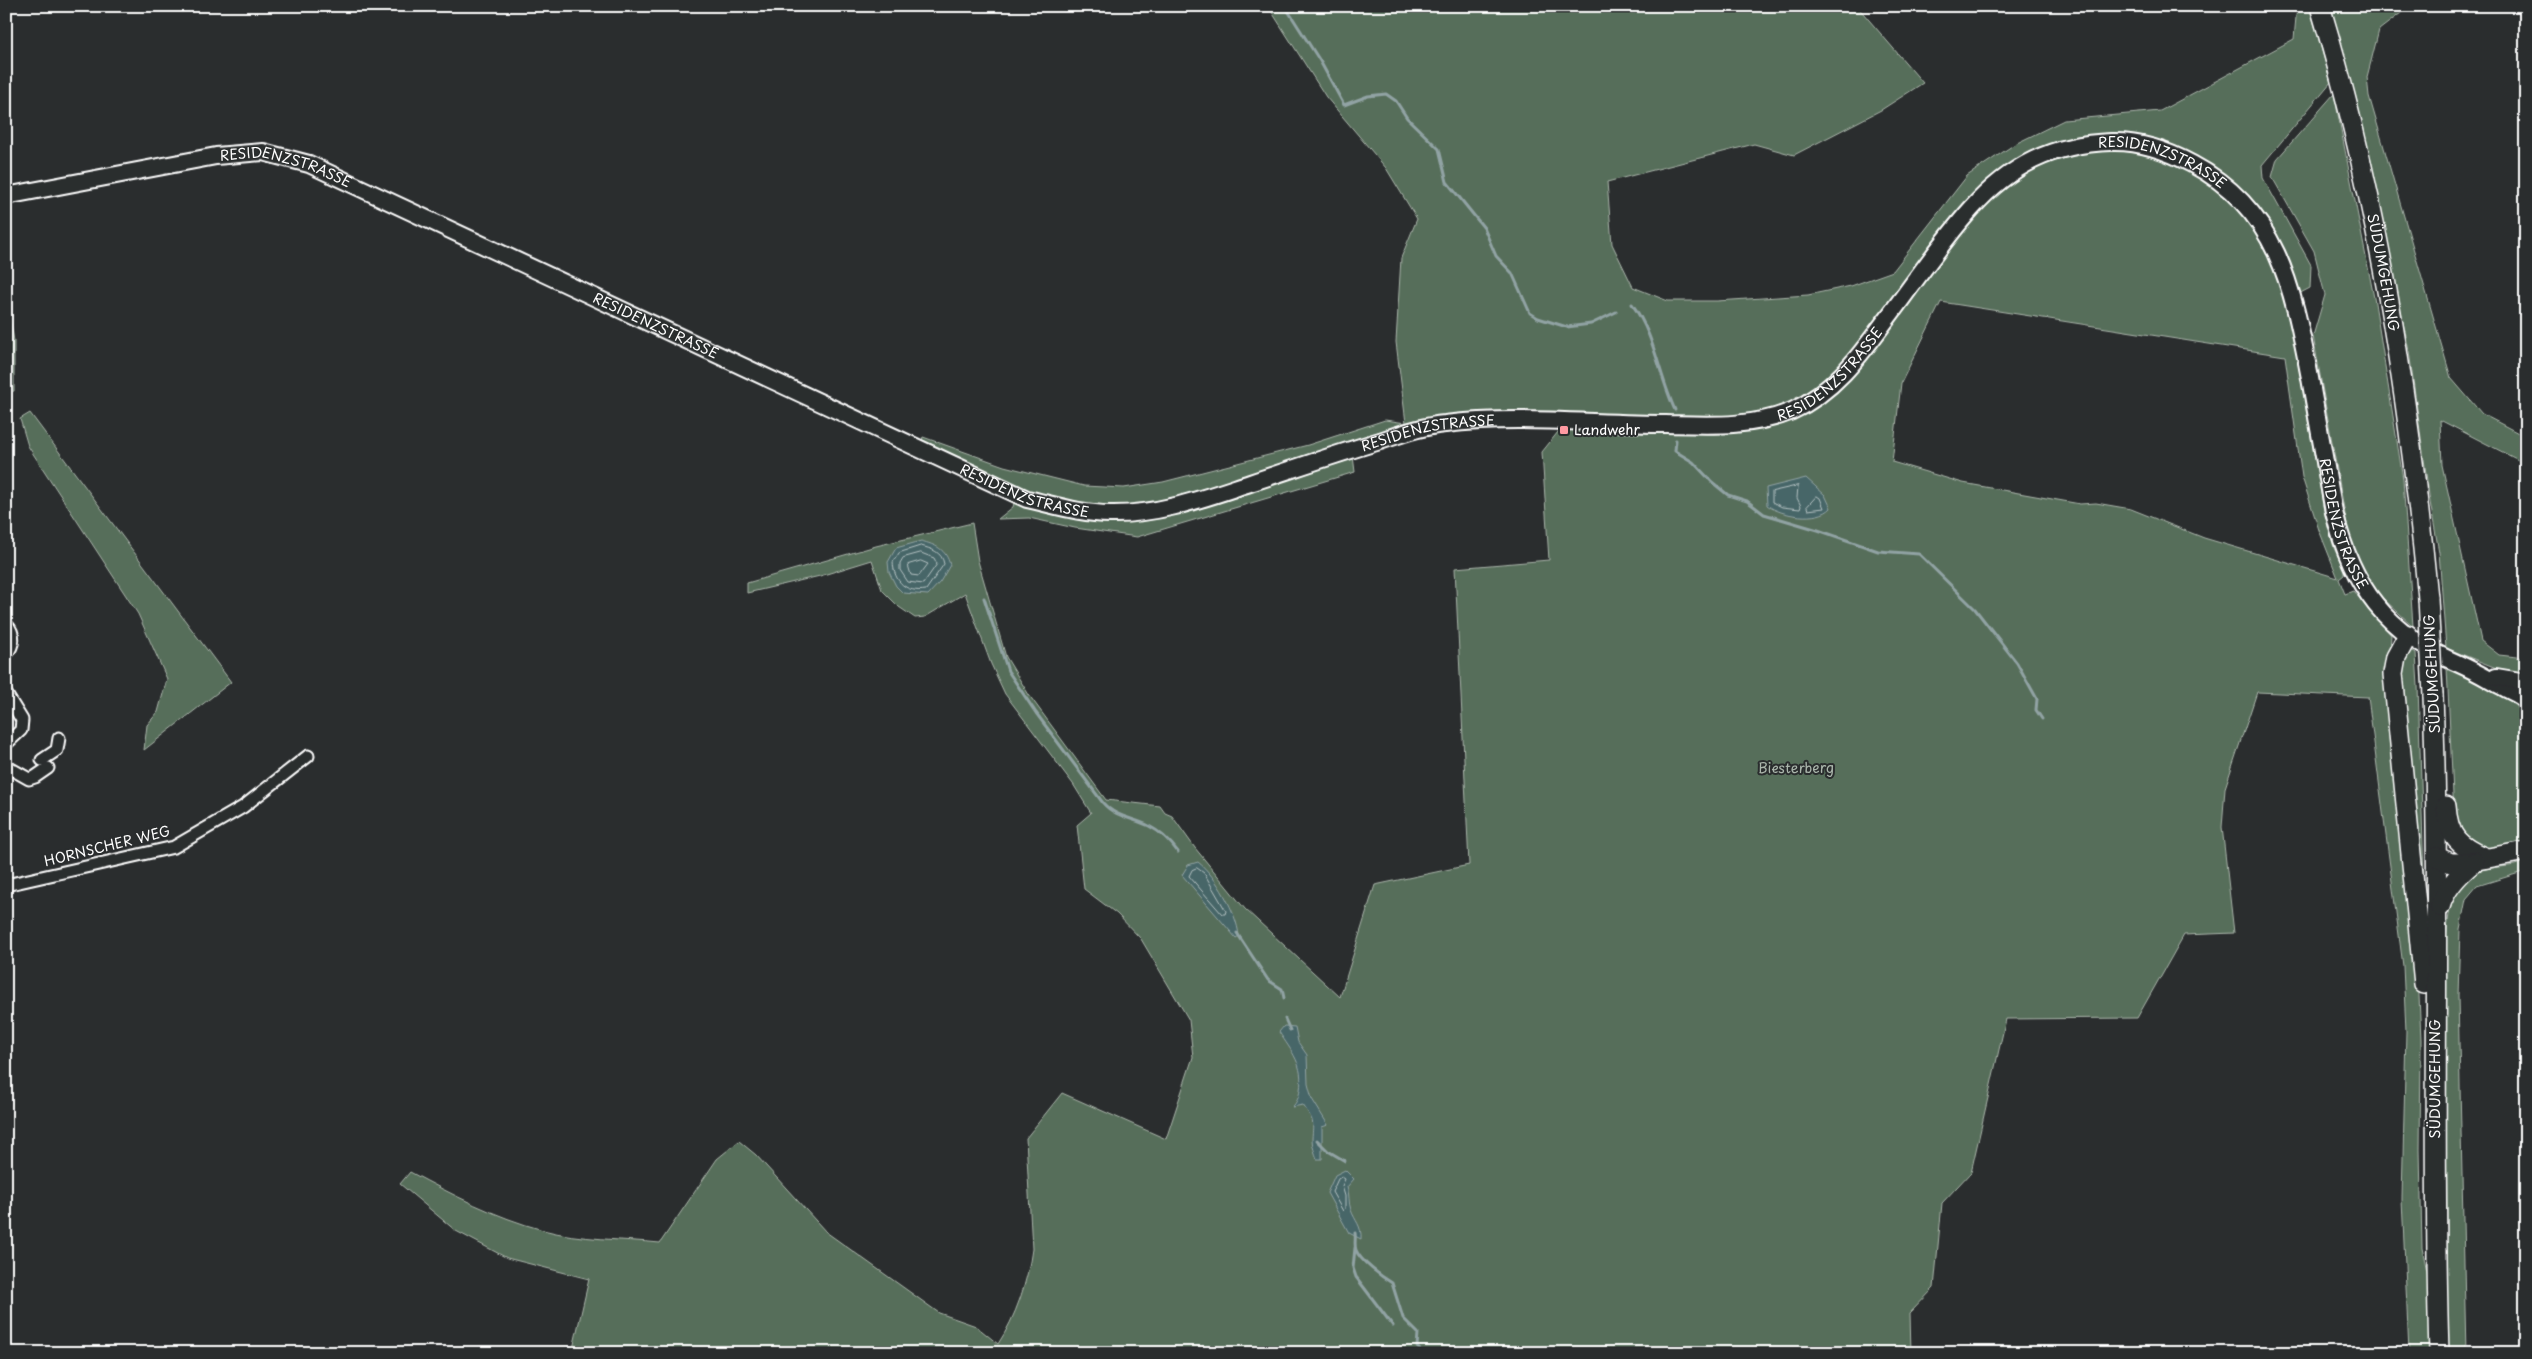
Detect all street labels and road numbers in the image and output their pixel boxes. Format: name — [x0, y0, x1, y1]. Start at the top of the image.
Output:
street label: RESIDENZSTRASSE — [2097, 131, 2231, 193]
street label: RESIDENZSTRASSE — [219, 141, 355, 192]
street label: SÜDUMGEHUNG — [2362, 212, 2405, 333]
street label: RESIDENZSTRASSE — [590, 287, 722, 364]
street label: RESIDENZSTRASSE — [1774, 323, 1887, 426]
street label: RESIDENZSTRASSE — [1358, 409, 1495, 456]
street label: RESIDENZSTRASSE — [2315, 456, 2374, 593]
street label: RESIDENZSTRASSE — [957, 458, 1091, 522]
street label: SÜDUMGEHUNG — [2418, 614, 2445, 734]
street label: HORNSCHER WEG — [42, 820, 172, 871]
street label: SÜDUMGEHUNG — [2424, 1019, 2445, 1139]

